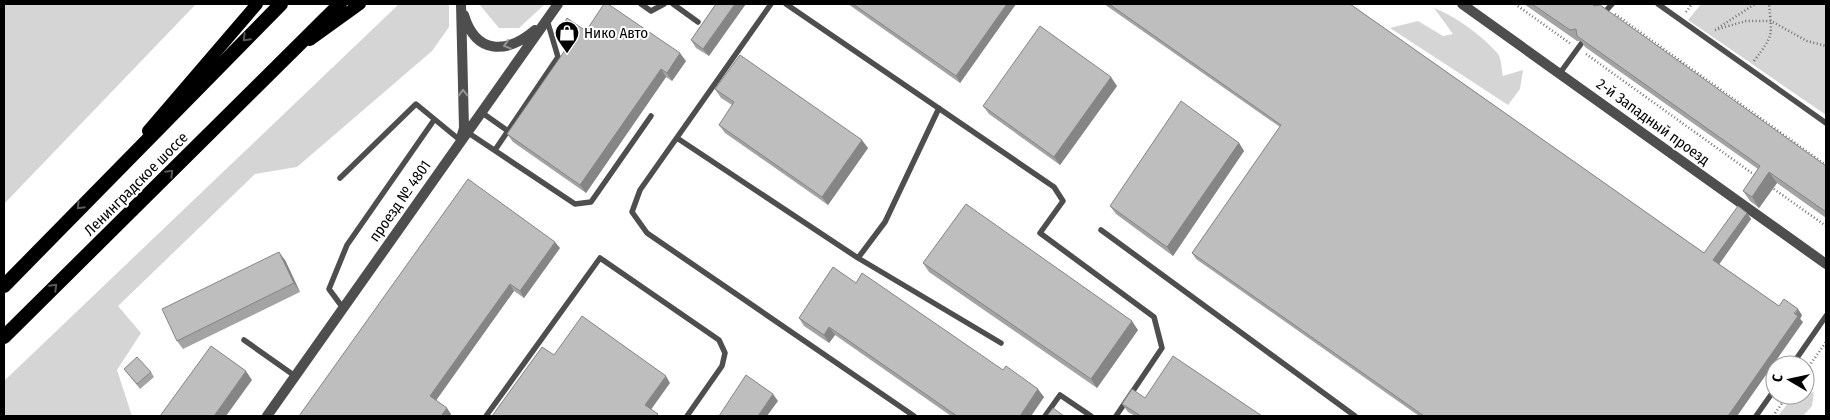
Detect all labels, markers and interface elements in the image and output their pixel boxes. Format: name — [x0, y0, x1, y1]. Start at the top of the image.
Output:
shop icon: Нико Авто — [554, 20, 580, 54]
place label: Нико Авто — [584, 24, 648, 42]
one-way arrow — [243, 32, 252, 41]
one-way arrow — [503, 40, 512, 50]
street label: 2-й Западный проезд — [1593, 75, 1713, 169]
one-way arrow — [458, 89, 468, 96]
street label: Ленинградское шоссе — [80, 128, 192, 240]
street label: проезд № 4801 — [365, 157, 435, 245]
one-way arrow — [164, 170, 173, 179]
one-way arrow — [77, 200, 86, 209]
one-way arrow — [48, 284, 57, 293]
north arrow — [1765, 355, 1815, 405]
text: С — [1769, 372, 1787, 383]

